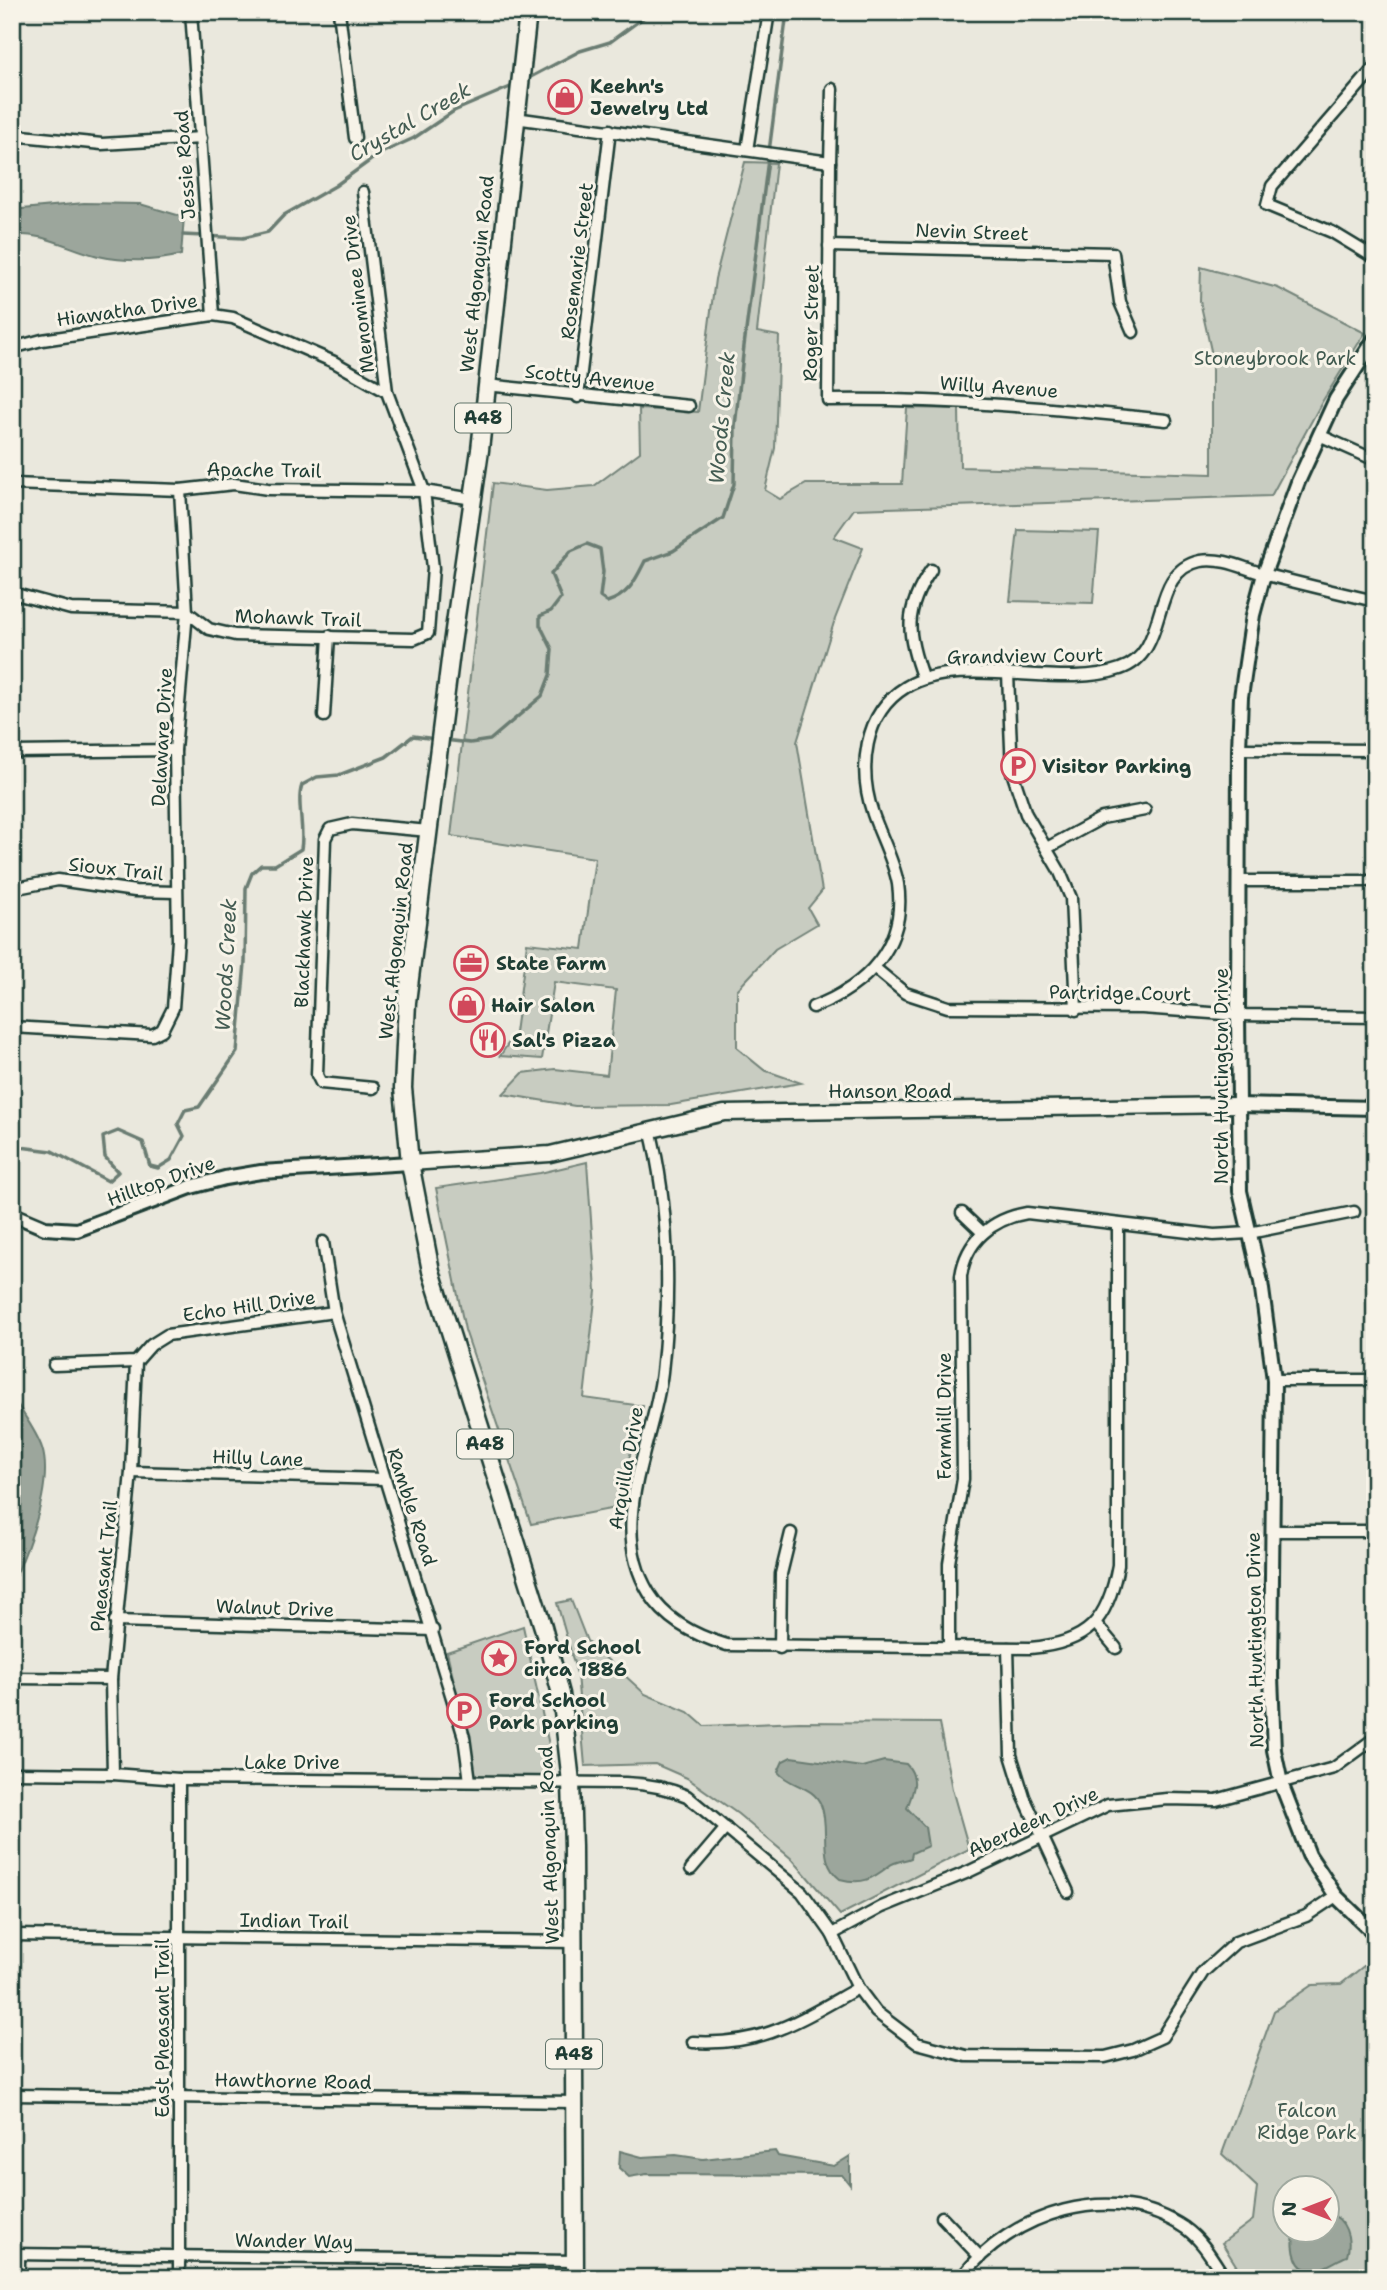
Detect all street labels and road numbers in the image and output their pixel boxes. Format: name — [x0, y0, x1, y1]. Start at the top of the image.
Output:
street label: Jessie Road — [169, 109, 201, 221]
street label: West Algonquin Road — [454, 174, 500, 374]
street label: Rosemarie Street — [555, 181, 599, 341]
street label: Menominee Drive — [336, 214, 380, 374]
street label: Nevin Street — [915, 218, 1029, 246]
street label: Roger Street — [797, 264, 825, 382]
street label: Hiawatha Drive — [55, 288, 199, 332]
street label: Scotty Avenue — [523, 359, 657, 397]
street label: Willy Avenue — [939, 370, 1059, 404]
road number: A48 — [455, 404, 511, 432]
street label: Apache Trail — [206, 456, 322, 484]
street label: Mohawk Trail — [234, 603, 362, 633]
street label: Grandview Court — [947, 642, 1103, 670]
street label: Delaware Drive — [146, 667, 178, 807]
street label: West Algonquin Road — [373, 841, 419, 1041]
street label: Sioux Trail — [67, 852, 165, 886]
street label: Blackhawk Drive — [289, 856, 319, 1008]
street label: North Huntington Drive — [1209, 968, 1234, 1184]
street label: Partridge Court — [1049, 979, 1191, 1007]
street label: Hanson Road — [828, 1079, 952, 1104]
street label: Hilltop Drive — [104, 1150, 218, 1212]
street label: Echo Hill Drive — [181, 1284, 317, 1328]
street label: Farmhill Drive — [932, 1352, 957, 1480]
street label: Arquilla Drive — [603, 1404, 649, 1532]
road number: A48 — [457, 1429, 513, 1458]
street label: Hilly Lane — [212, 1444, 304, 1472]
street label: Ramble Road — [381, 1445, 443, 1569]
street label: Pheasant Trail — [85, 1499, 123, 1633]
street label: North Huntington Drive — [1241, 1532, 1269, 1748]
street label: Walnut Drive — [215, 1593, 335, 1623]
street label: West Algonquin Road — [533, 1745, 565, 1945]
street label: Lake Drive — [244, 1750, 340, 1775]
street label: Aberdeen Drive — [964, 1781, 1102, 1863]
street label: Indian Trail — [239, 1908, 349, 1934]
street label: East Pheasant Trail — [150, 1938, 175, 2118]
road number: A48 — [546, 2040, 602, 2068]
street label: Hawthorne Road — [214, 2067, 372, 2095]
street label: Wander Way — [235, 2227, 353, 2255]

